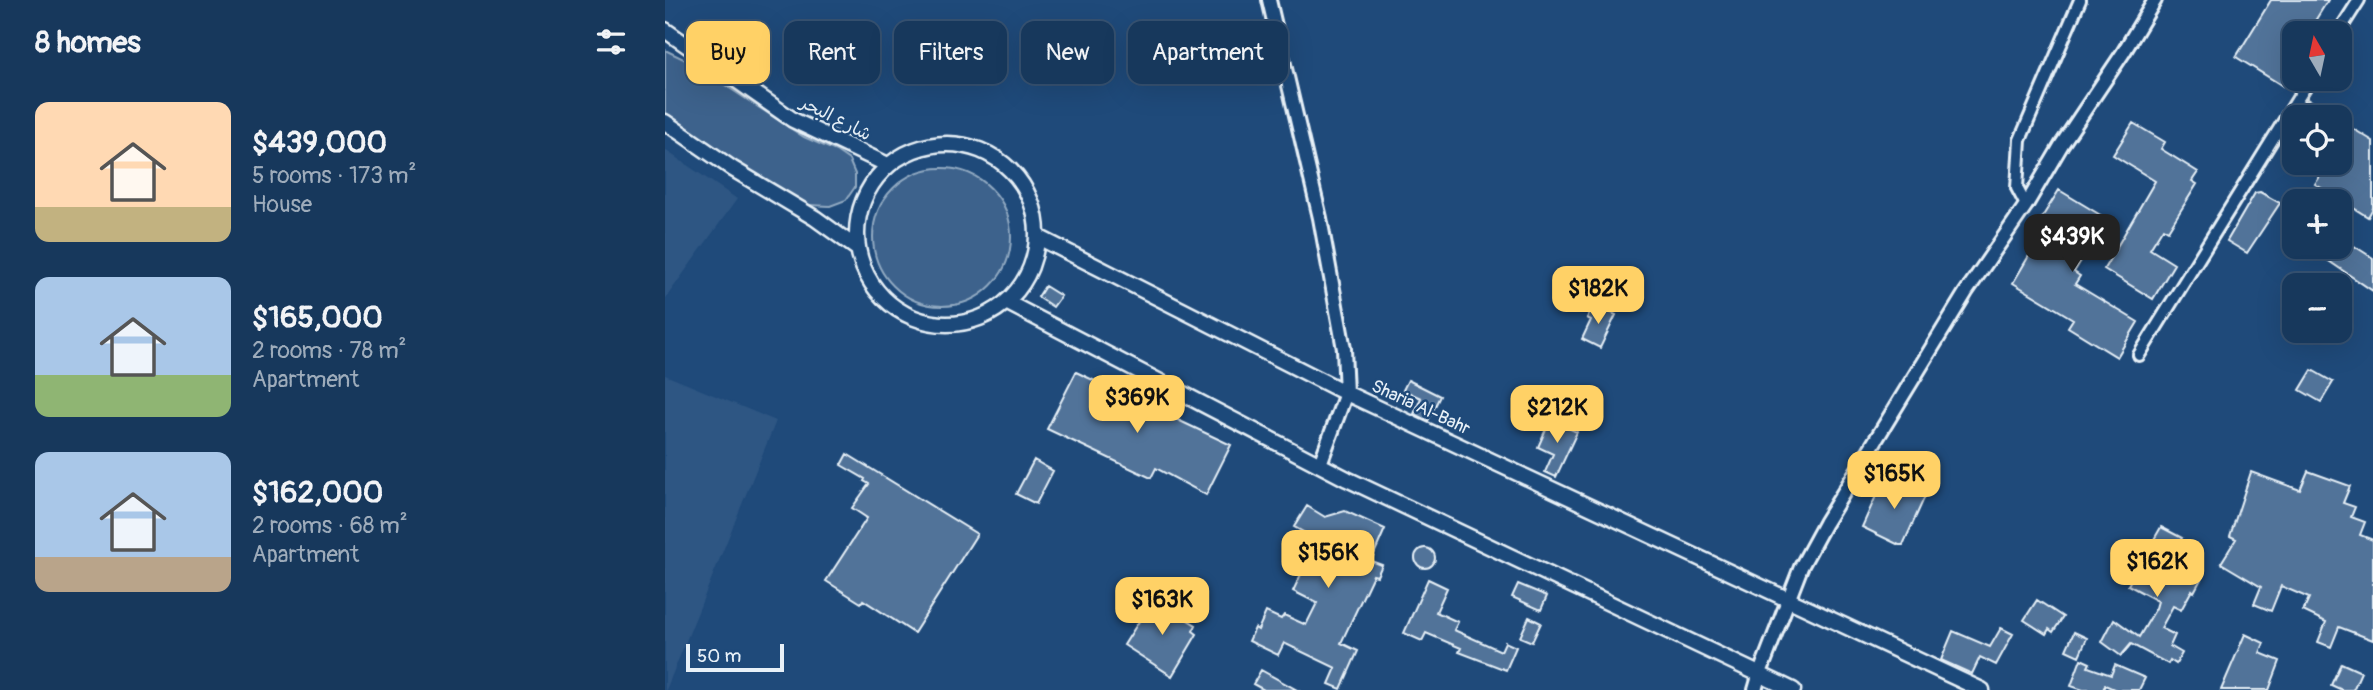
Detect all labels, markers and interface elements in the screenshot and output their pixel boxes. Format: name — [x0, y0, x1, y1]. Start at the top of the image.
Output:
chip: Buy — [686, 21, 770, 84]
chip: Rent — [784, 21, 880, 84]
chip: Filters — [894, 21, 1007, 84]
chip: New — [1021, 21, 1114, 84]
chip: Apartment — [1128, 21, 1288, 84]
north arrow — [2282, 21, 2352, 91]
map controls — [2282, 21, 2352, 343]
icon: filters — [592, 23, 630, 61]
text: 8 homes — [35, 24, 141, 61]
street label: شارع البحر — [795, 90, 875, 146]
button: locate — [2282, 105, 2352, 175]
text: $439,000 — [252, 124, 387, 161]
icon: home — [91, 130, 175, 214]
text: 5 rooms · 173 m² — [252, 161, 416, 190]
button: + — [2282, 189, 2352, 259]
text: House — [252, 190, 312, 219]
pin: $439K — [2023, 215, 2121, 274]
text: $439K — [2040, 222, 2104, 251]
pin: $182K — [1549, 266, 1647, 326]
button: − — [2282, 273, 2352, 343]
text: $182K — [1568, 274, 1628, 303]
text: $165,000 — [252, 299, 383, 336]
icon: home — [91, 305, 175, 389]
text: 2 rooms · 78 m² — [252, 336, 406, 365]
text: Apartment — [252, 365, 359, 394]
street label: Sharia Al-Bahr — [1368, 375, 1474, 441]
pin: $369K — [1088, 376, 1186, 435]
text: $369K — [1105, 383, 1169, 412]
pin: $212K — [1508, 386, 1606, 445]
text: $212K — [1526, 393, 1588, 422]
pin: $165K — [1845, 452, 1943, 511]
text: $165K — [1863, 459, 1925, 488]
text: $162,000 — [252, 474, 383, 511]
icon: home — [91, 480, 175, 564]
text: 2 rooms · 68 m² — [252, 511, 408, 540]
pin: $156K — [1279, 530, 1377, 590]
text: $156K — [1297, 538, 1359, 567]
text: Apartment — [252, 540, 359, 569]
pin: $162K — [2108, 540, 2206, 599]
text: $162K — [2126, 547, 2188, 576]
pin: $163K — [1113, 578, 1211, 637]
text: $163K — [1131, 585, 1193, 614]
scale bar — [686, 641, 784, 673]
text: 50 m — [697, 644, 741, 668]

